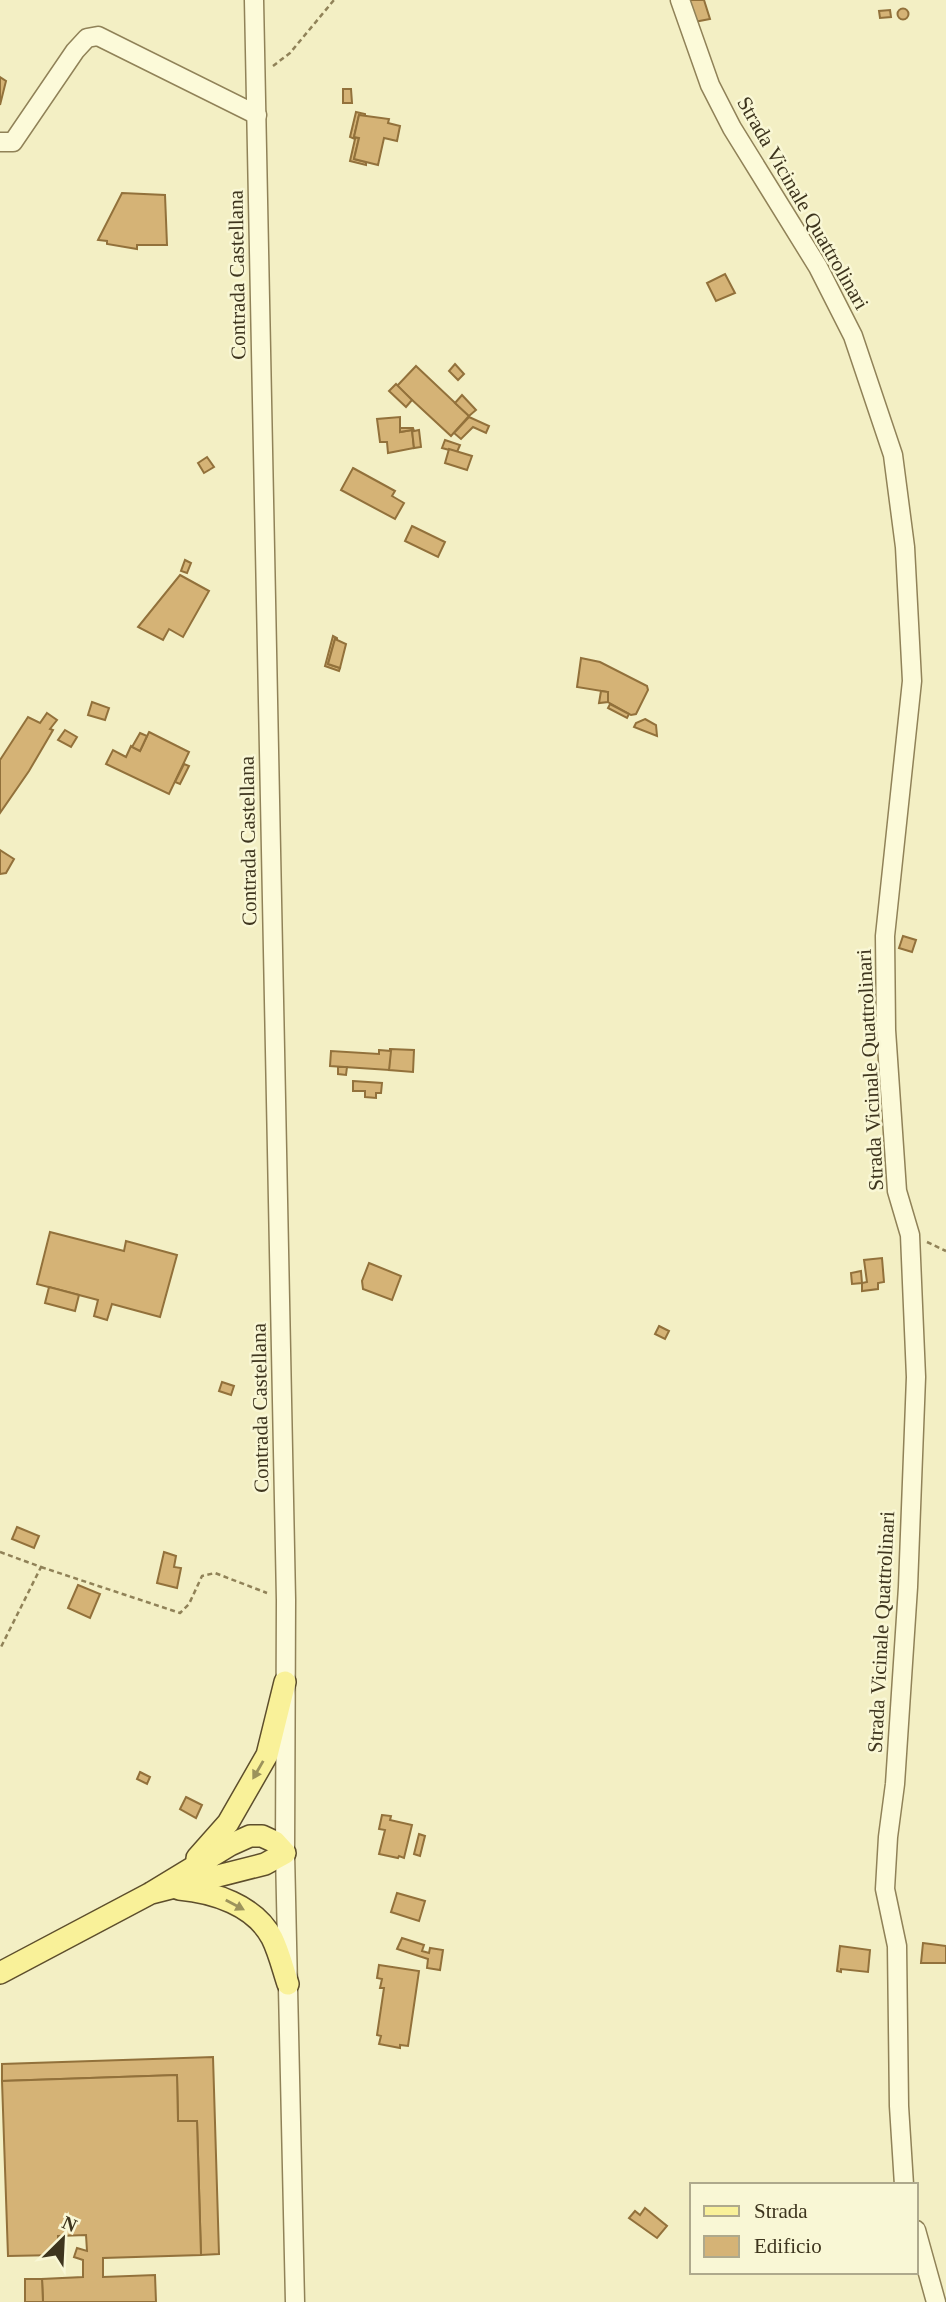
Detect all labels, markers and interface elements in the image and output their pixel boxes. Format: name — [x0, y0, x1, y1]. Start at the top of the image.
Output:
street label: Strada Vicinale Quattrolinari — [732, 92, 874, 314]
street label: Contrada Castellana — [224, 189, 250, 360]
street label: Contrada Castellana — [235, 755, 261, 926]
street label: Strada Vicinale Quattrolinari — [852, 948, 888, 1192]
street label: Contrada Castellana — [247, 1322, 273, 1493]
street label: Strada Vicinale Quattrolinari — [863, 1510, 899, 1754]
one-way arrow — [252, 1761, 265, 1780]
one-way arrow — [225, 1899, 245, 1910]
legend — [690, 2183, 918, 2274]
text: Strada — [754, 2199, 808, 2223]
north arrow — [28, 2204, 98, 2274]
text: N — [59, 2212, 80, 2236]
text: Edificio — [754, 2234, 822, 2258]

